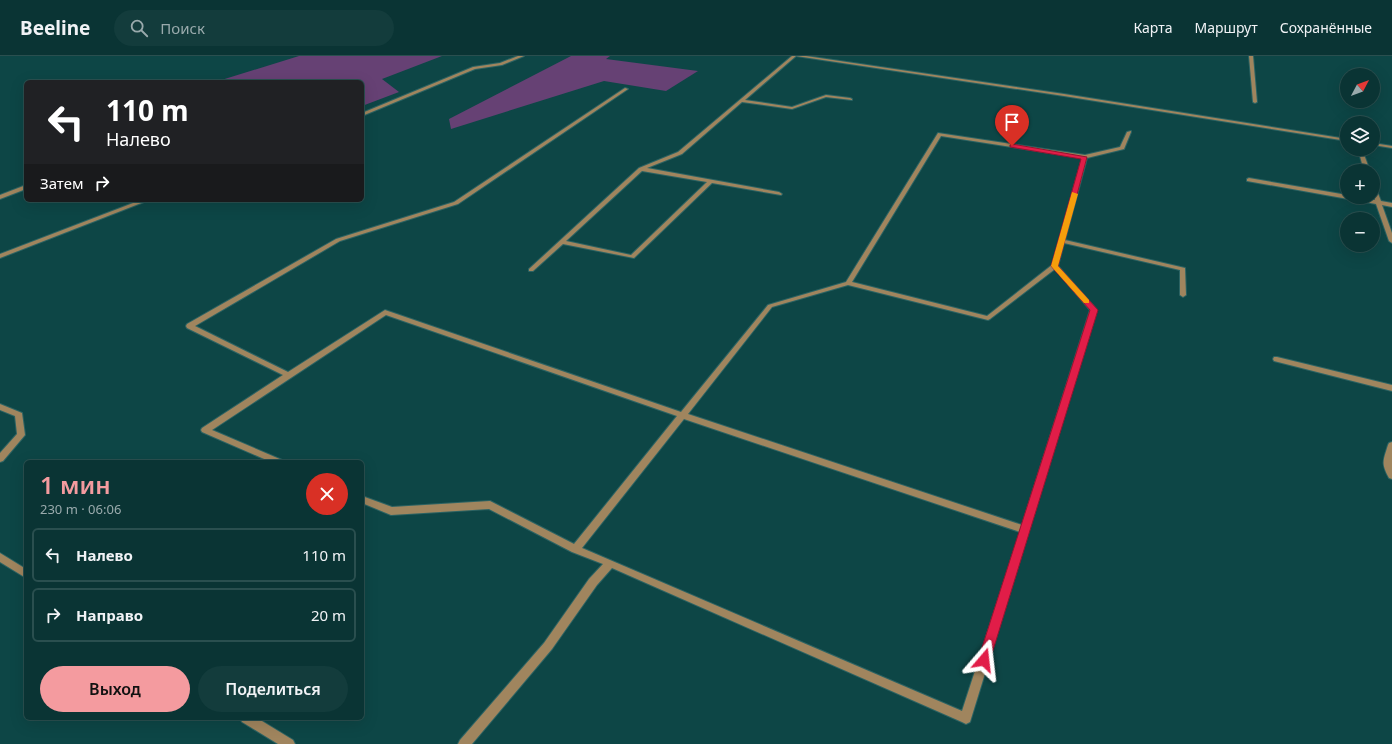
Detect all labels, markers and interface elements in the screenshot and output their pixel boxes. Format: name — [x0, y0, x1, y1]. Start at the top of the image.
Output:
search box — [114, 10, 394, 46]
text: Beeline — [20, 15, 90, 41]
icon: search — [128, 17, 150, 39]
text: Поиск — [160, 18, 205, 38]
text: Карта — [1133, 18, 1172, 37]
text: Маршрут — [1194, 18, 1258, 37]
text: Сохранённые — [1280, 18, 1372, 37]
north arrow — [1340, 68, 1380, 108]
map controls — [1340, 68, 1380, 252]
text: 110 m — [106, 91, 189, 129]
icon: left — [40, 96, 92, 148]
pin — [995, 105, 1029, 146]
icon: arrive — [1001, 111, 1023, 133]
button: layers — [1340, 116, 1380, 156]
text: Налево — [106, 127, 171, 151]
button: + — [1340, 164, 1380, 204]
icon: right — [91, 172, 113, 194]
text: Затем — [40, 173, 83, 193]
button: − — [1340, 212, 1380, 252]
text: 1 мин — [40, 468, 111, 501]
button: close — [306, 473, 348, 515]
text: 230 m · 06:06 — [40, 500, 121, 518]
icon: left — [42, 544, 64, 566]
text: Налево — [76, 545, 133, 565]
text: 110 m — [302, 545, 346, 565]
icon: right — [42, 604, 64, 626]
text: Направо — [76, 605, 143, 625]
text: 20 m — [311, 605, 346, 625]
position arrow — [963, 639, 1005, 681]
button: Выход — [40, 666, 190, 712]
button: Поделиться — [198, 666, 348, 712]

